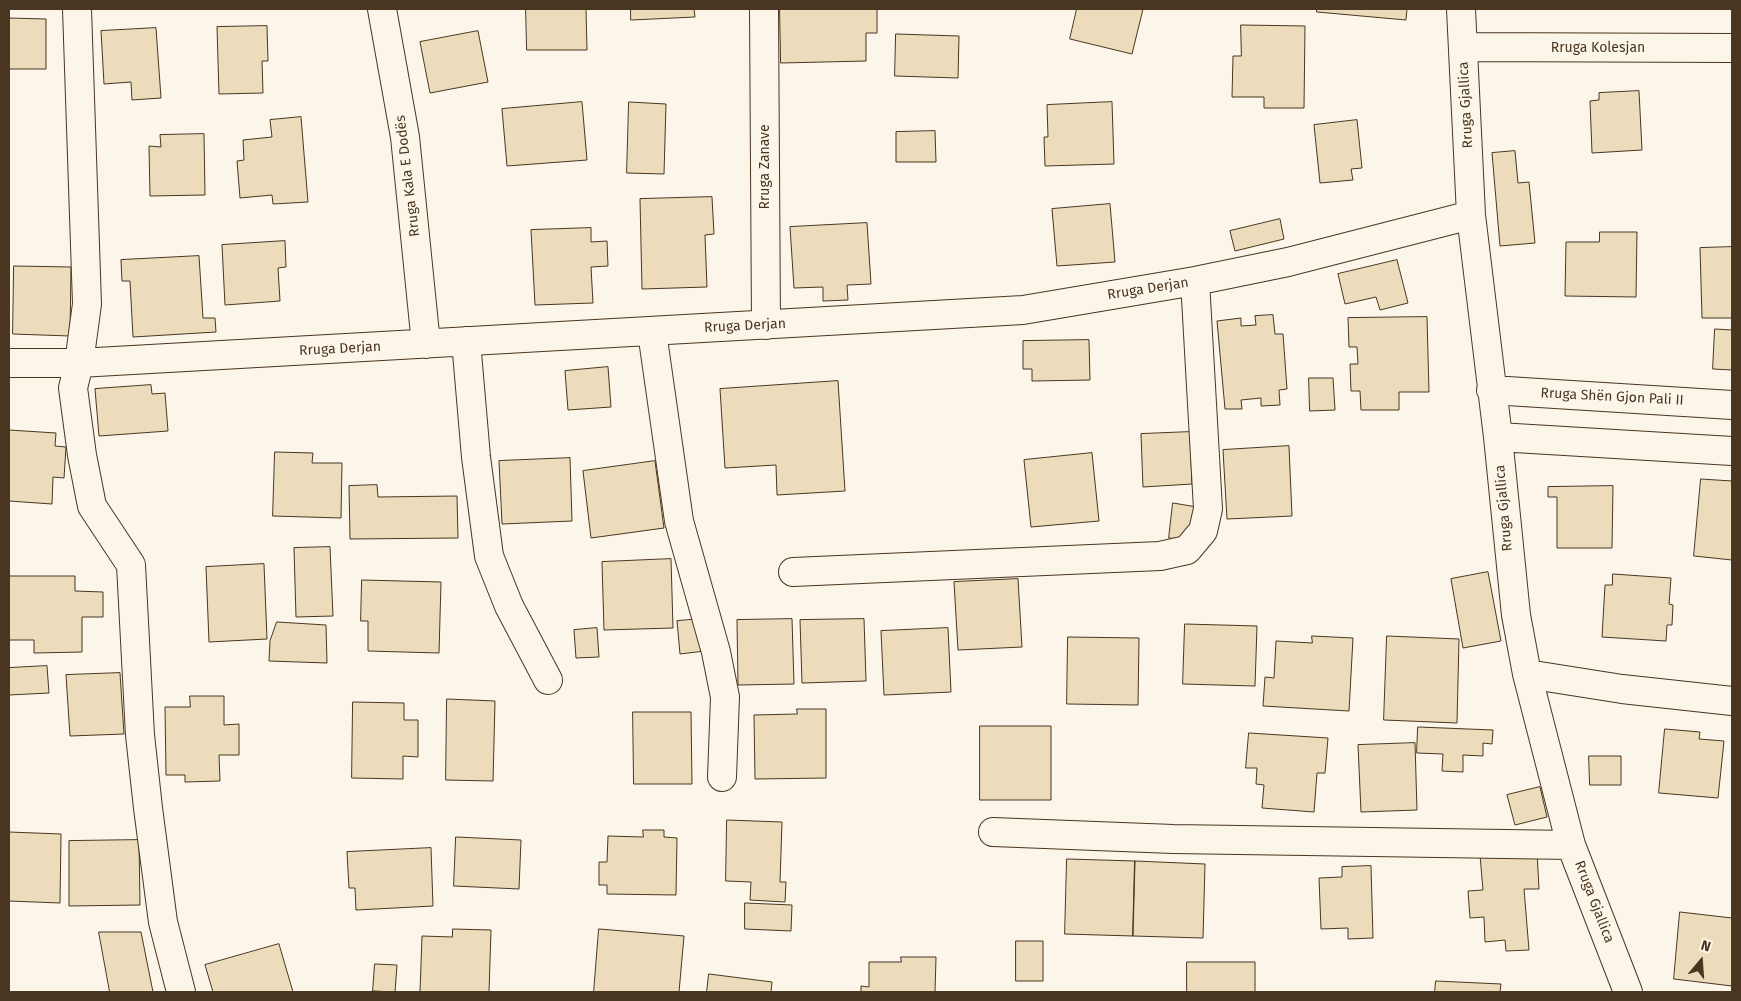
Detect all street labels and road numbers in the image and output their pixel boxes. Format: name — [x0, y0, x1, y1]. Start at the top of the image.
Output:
street label: Rruga Kolesjan — [1551, 40, 1645, 56]
street label: Rruga Gjallica — [1455, 61, 1477, 149]
street label: Rruga Kala E Dodës — [392, 114, 424, 238]
street label: Rruga Zanave — [757, 124, 773, 210]
street label: Rruga Derjan — [1106, 274, 1190, 304]
street label: Rruga Derjan — [704, 315, 786, 337]
street label: Rruga Derjan — [299, 338, 381, 360]
street label: Rruga Shën Gjon Pali II — [1540, 385, 1684, 409]
street label: Rruga Gjallica — [1492, 464, 1516, 552]
street label: Rruga Gjallica — [1571, 858, 1617, 946]

